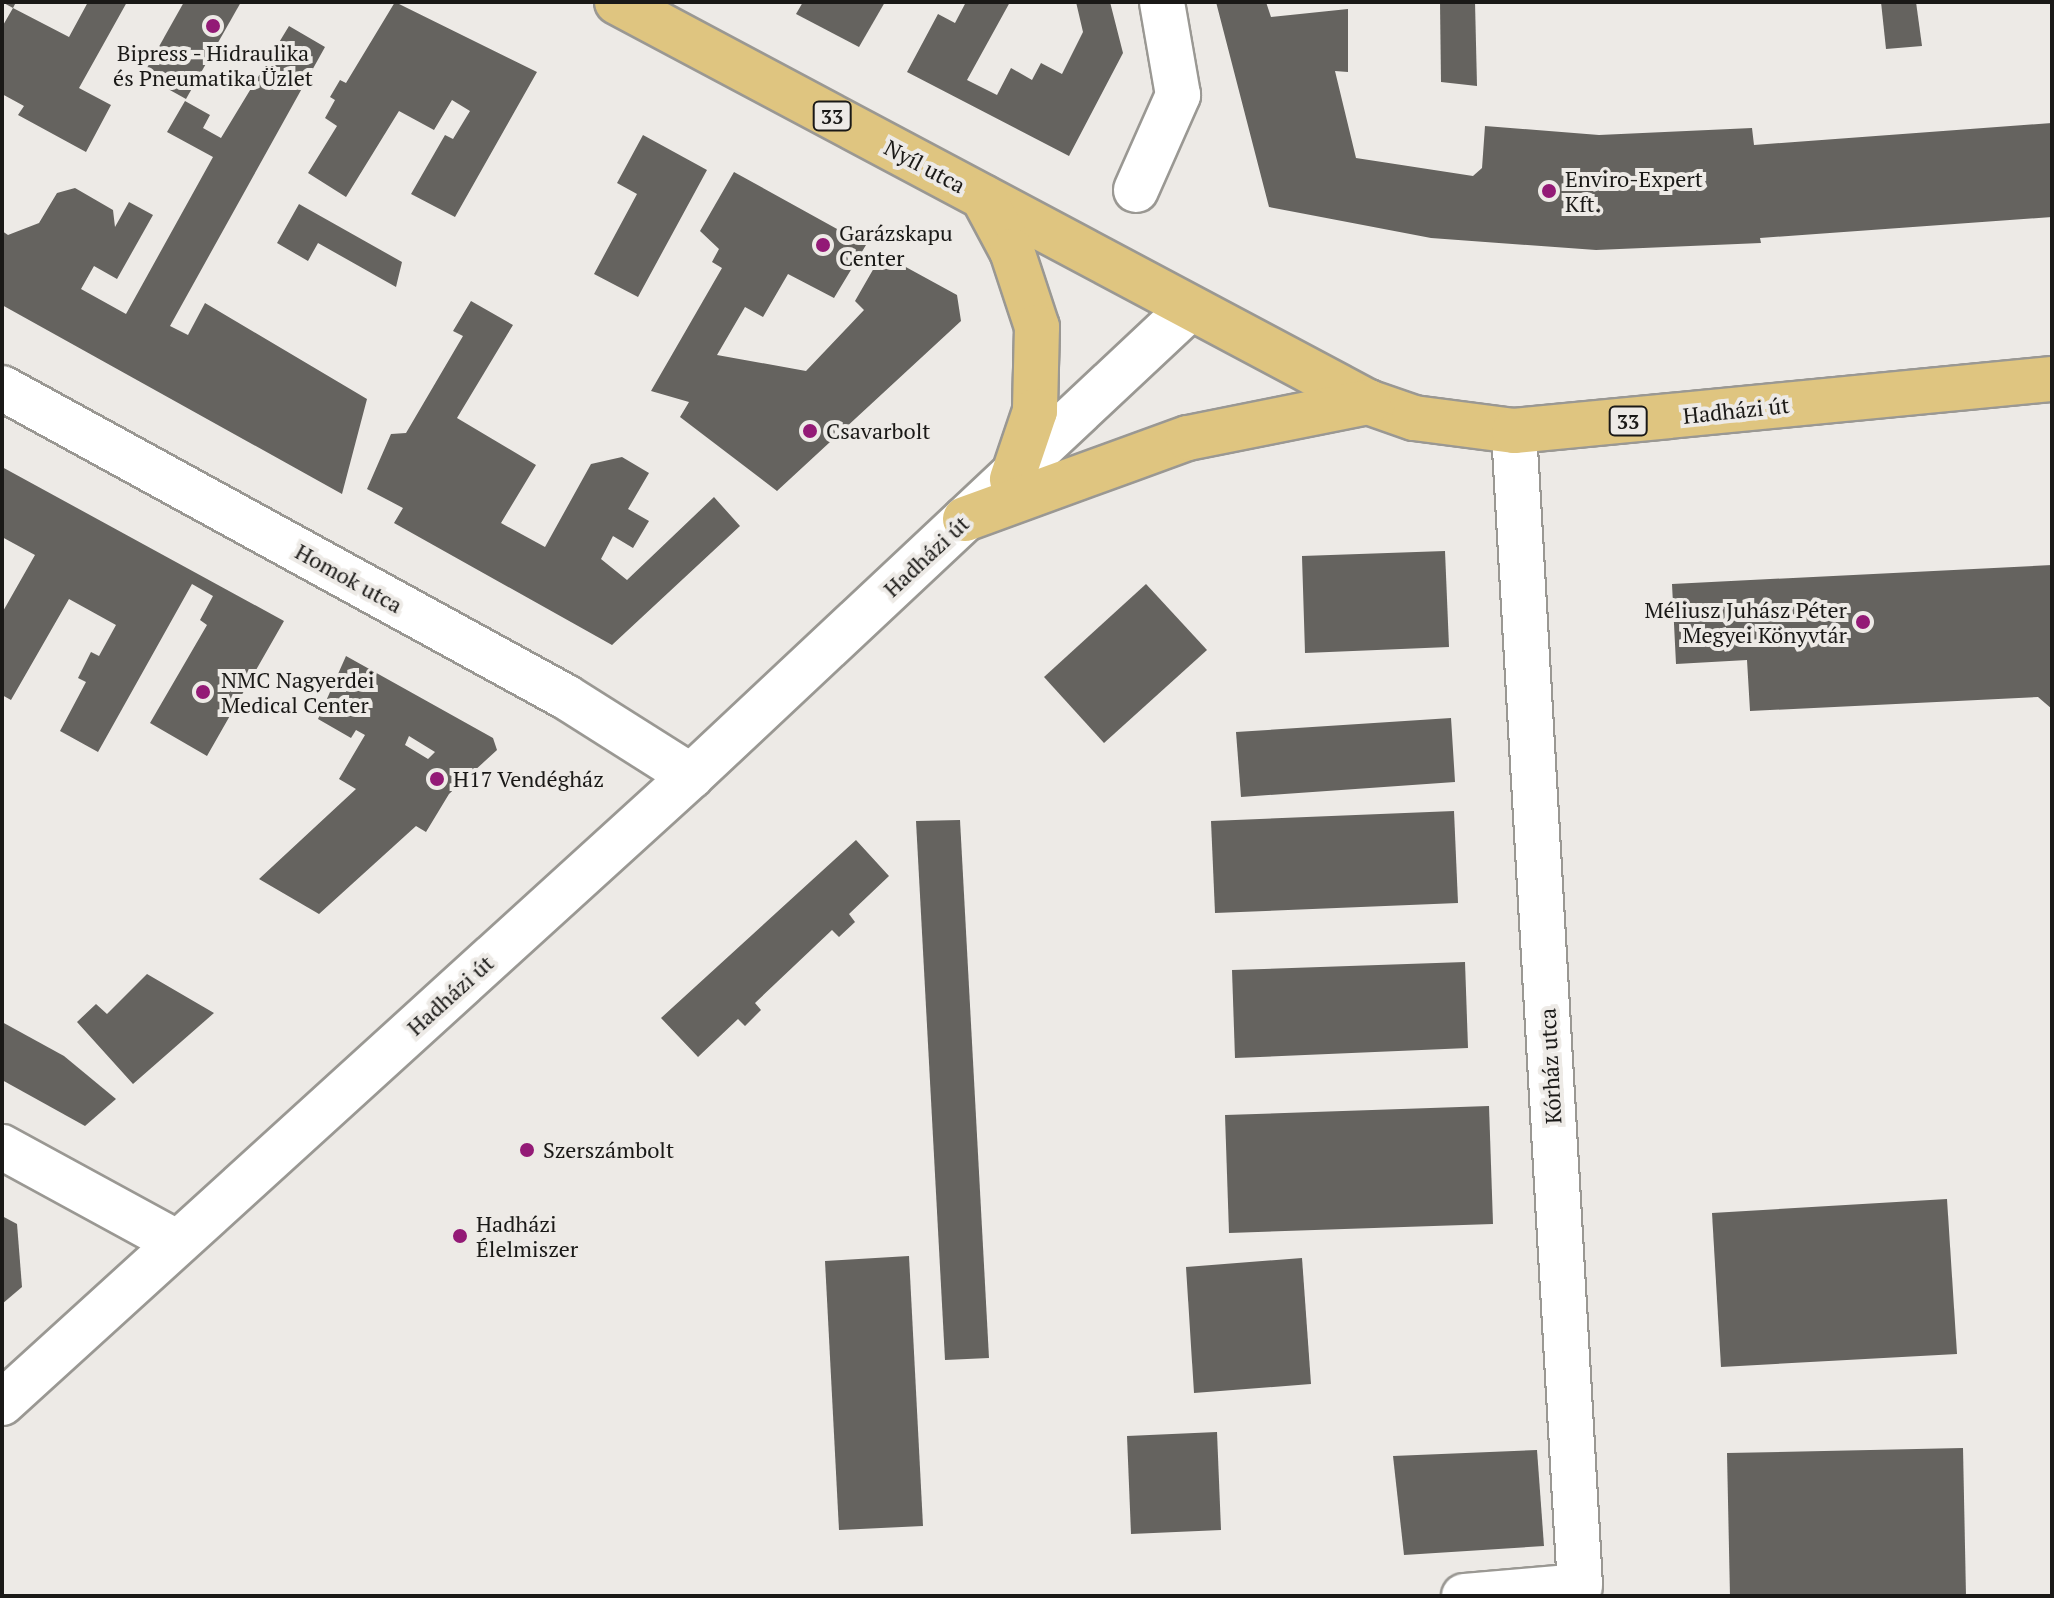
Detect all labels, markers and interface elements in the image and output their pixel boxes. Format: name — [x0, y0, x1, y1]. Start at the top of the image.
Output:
marker: Bipress - Hidraulika és Pneumatika Üzlet — [204, 17, 222, 35]
place label: Bipress - Hidraulika és Pneumatika Üzlet — [113, 39, 313, 90]
road number: 33 — [812, 100, 852, 132]
street label: Nyíl utca — [880, 134, 970, 198]
place label: Enviro-Expert Kft. — [1565, 165, 1703, 216]
marker: Enviro-Expert Kft. — [1540, 182, 1558, 200]
place label: Garázskapu Center — [839, 219, 953, 270]
marker: Garázskapu Center — [814, 236, 832, 254]
street label: Hadházi út — [1681, 391, 1791, 429]
road number: 33 — [1608, 405, 1648, 437]
place label: Csavarbolt — [826, 418, 930, 444]
marker: Csavarbolt — [801, 422, 819, 440]
street label: Hadházi út — [878, 510, 974, 602]
street label: Homok utca — [291, 538, 407, 618]
place label: Méliusz Juhász Péter Megyei Könyvtár — [1644, 596, 1847, 648]
marker: Méliusz Juhász Péter Megyei Könyvtár — [1854, 613, 1872, 631]
place label: NMC Nagyerdei Medical Center — [221, 666, 375, 718]
marker: NMC Nagyerdei Medical Center — [192, 681, 214, 703]
place label: H17 Vendégház — [453, 766, 605, 792]
marker: H17 Vendégház — [428, 770, 446, 788]
street label: Hadházi út — [401, 949, 499, 1041]
street label: Kórház utca — [1534, 1007, 1566, 1125]
place label: Szerszámbolt — [543, 1137, 674, 1163]
marker: Szerszámbolt — [518, 1141, 536, 1159]
place label: Hadházi Élelmiszer — [476, 1210, 578, 1262]
marker: Hadházi Élelmiszer — [451, 1227, 469, 1245]

